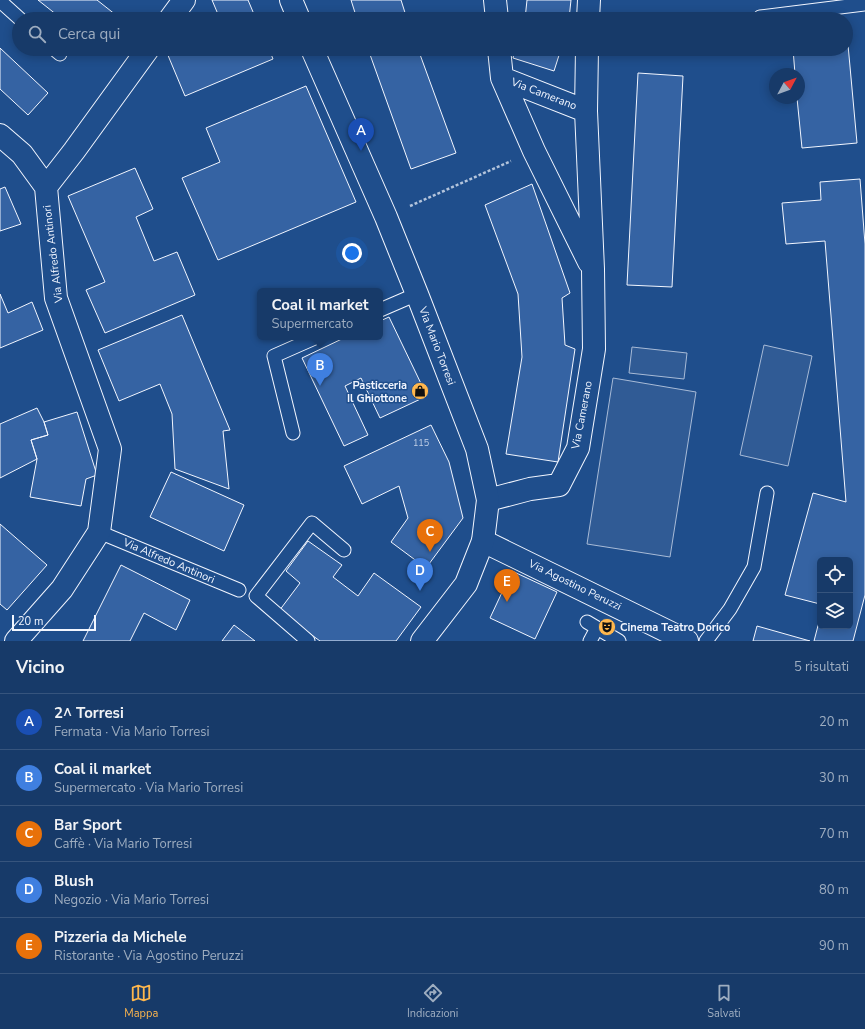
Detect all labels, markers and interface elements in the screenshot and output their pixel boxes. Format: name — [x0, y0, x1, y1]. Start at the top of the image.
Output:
search box — [12, 12, 853, 56]
icon: search — [26, 23, 48, 45]
text: Cerca qui — [58, 24, 120, 44]
north arrow — [769, 68, 805, 104]
street label: Via Camerano — [508, 74, 579, 113]
pin: A — [348, 118, 374, 151]
street label: Via Alfredo Antinori — [40, 204, 67, 305]
your location — [342, 243, 362, 263]
popup — [257, 288, 383, 340]
text: Coal il market — [272, 295, 369, 315]
street label: Via Mario Torresi — [415, 304, 459, 387]
text: Supermercato — [272, 315, 353, 333]
pin: B — [307, 353, 333, 386]
place label: Pasticceria Il Ghiottone — [347, 378, 407, 406]
street label: Via Camerano — [568, 380, 596, 451]
shop icon: Pasticceria Il Ghiottone — [410, 381, 430, 401]
house number: 115 — [413, 437, 429, 449]
pin: C — [417, 519, 443, 552]
street label: Via Alfredo Antinori — [120, 535, 217, 587]
street label: Via Agostino Peruzzi — [525, 556, 624, 614]
map controls — [817, 557, 853, 629]
button: locate — [817, 557, 853, 593]
pin: D — [407, 558, 433, 591]
pin: E — [494, 569, 520, 602]
button: layers — [817, 593, 853, 629]
scale bar — [12, 613, 96, 632]
text: 20 m — [18, 614, 43, 629]
theatre icon: Cinema Teatro Dorico — [597, 617, 617, 637]
place label: Cinema Teatro Dorico — [620, 620, 730, 635]
text: Vicino — [16, 656, 65, 679]
text: 5 risultati — [794, 658, 849, 676]
text: 2^ Torresi — [54, 703, 124, 723]
text: A — [24, 713, 34, 731]
text: 20 m — [819, 713, 849, 731]
text: Fermata · Via Mario Torresi — [54, 723, 209, 741]
text: Coal il market — [54, 759, 151, 779]
text: B — [25, 769, 33, 787]
text: 30 m — [819, 769, 849, 787]
text: Supermercato · Via Mario Torresi — [54, 779, 243, 797]
text: Bar Sport — [54, 815, 122, 835]
text: C — [25, 825, 33, 843]
text: 70 m — [819, 825, 849, 843]
text: Caffè · Via Mario Torresi — [54, 835, 192, 853]
text: Blush — [54, 871, 94, 891]
text: D — [24, 881, 34, 899]
text: 80 m — [819, 881, 849, 899]
text: Negozio · Via Mario Torresi — [54, 891, 209, 909]
text: Pizzeria da Michele — [54, 927, 187, 947]
text: E — [25, 937, 33, 955]
text: 90 m — [819, 937, 849, 955]
text: Ristorante · Via Agostino Peruzzi — [54, 947, 244, 965]
tab: Mappa — [124, 982, 158, 1021]
tab: Indicazioni — [407, 982, 458, 1021]
tab: Salvati — [707, 982, 741, 1021]

